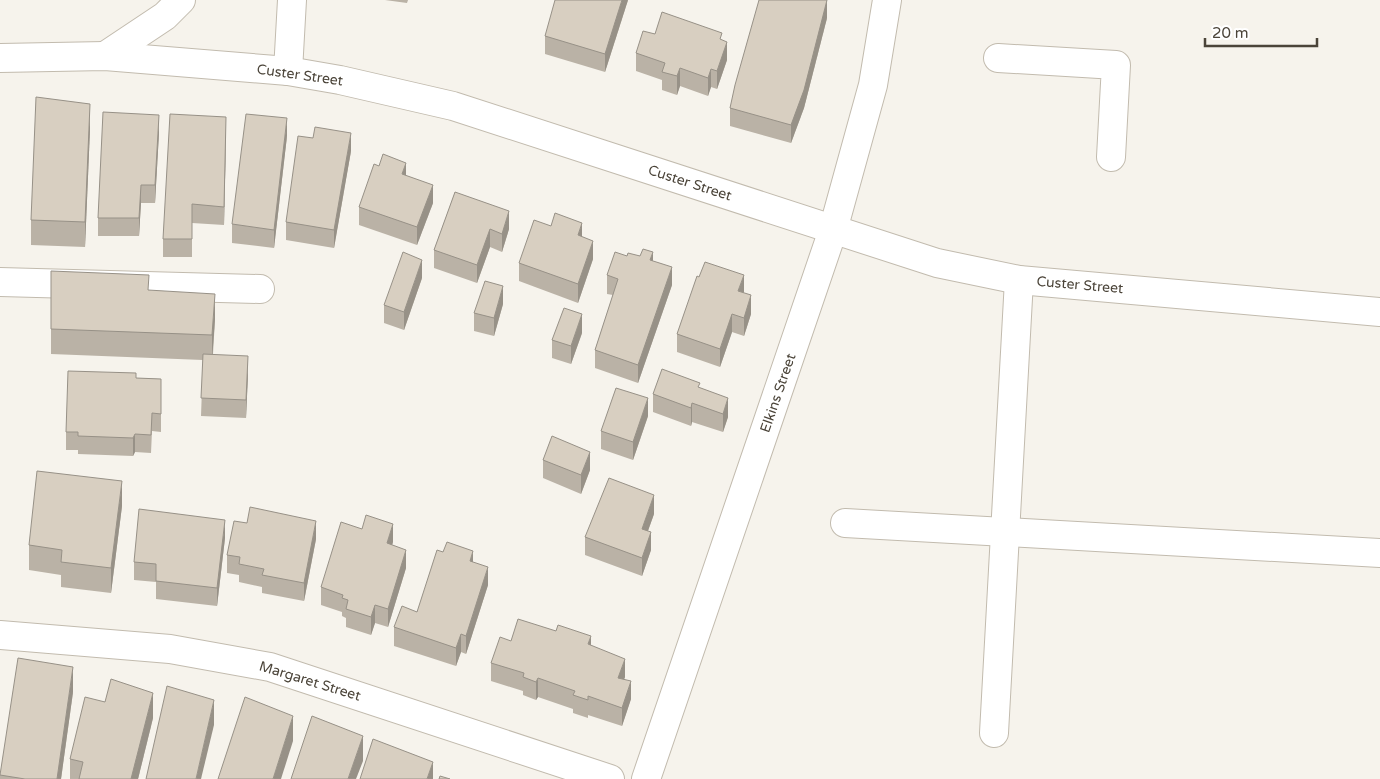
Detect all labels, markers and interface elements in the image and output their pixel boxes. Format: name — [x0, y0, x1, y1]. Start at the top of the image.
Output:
scale bar — [1205, 15, 1318, 47]
text: 20 m — [1212, 24, 1249, 42]
street label: Custer Street — [256, 61, 345, 90]
street label: Custer Street — [646, 161, 735, 205]
street label: Custer Street — [1036, 273, 1125, 297]
street label: Elkins Street — [757, 351, 800, 435]
street label: Margaret Street — [257, 657, 363, 705]

